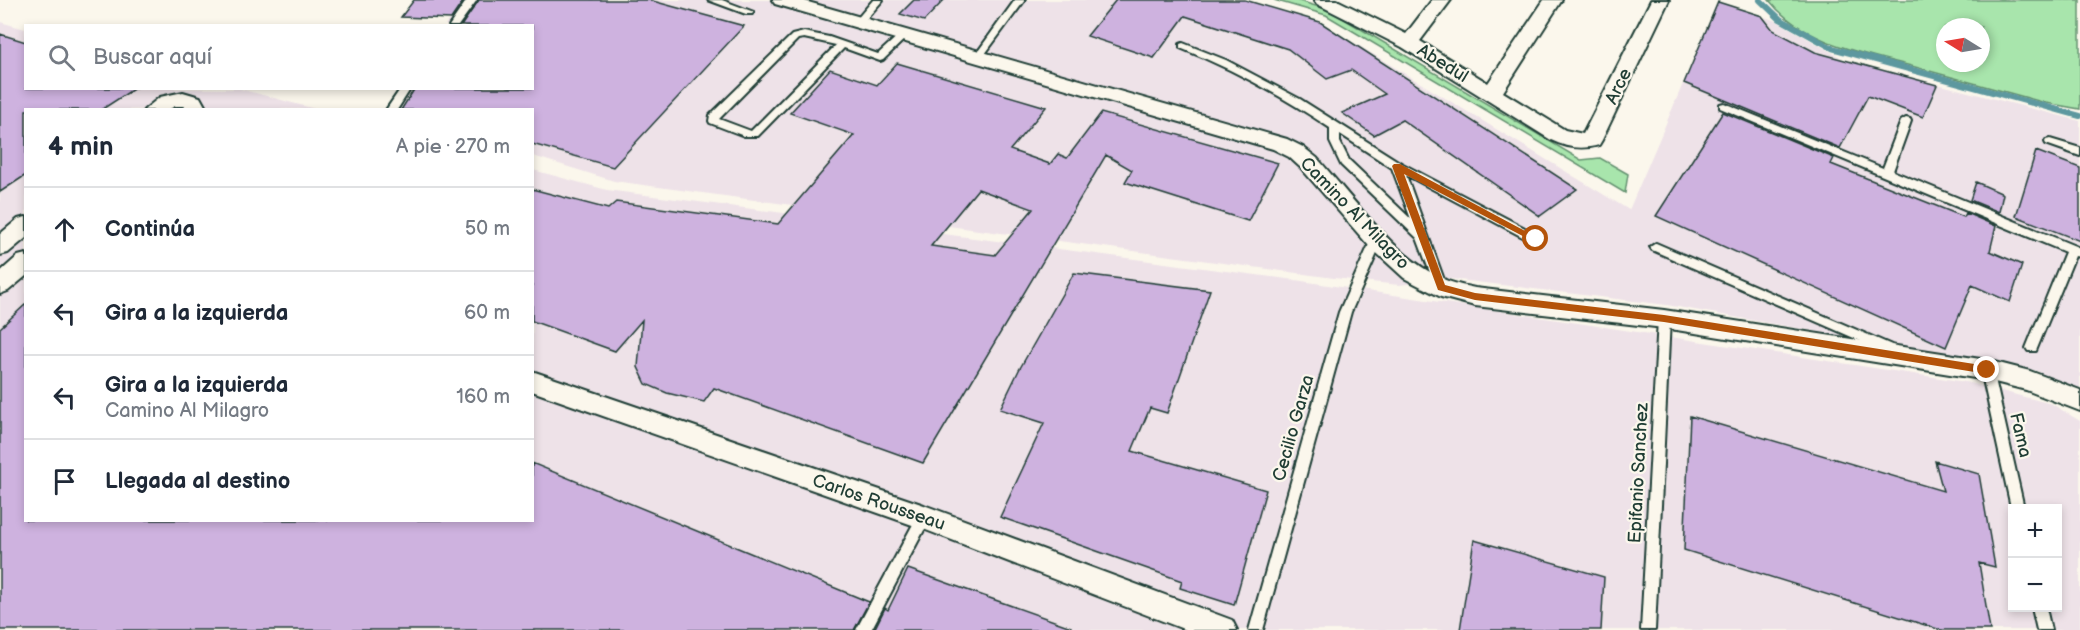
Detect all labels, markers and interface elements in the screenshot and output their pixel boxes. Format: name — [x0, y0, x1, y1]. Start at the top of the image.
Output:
north arrow — [1936, 18, 1990, 72]
search box — [24, 24, 534, 90]
street label: Abedul — [1413, 40, 1472, 87]
icon: search — [45, 41, 78, 74]
text: Buscar aquí — [93, 44, 212, 71]
street label: Arce — [1601, 65, 1636, 108]
text: 4 min — [48, 132, 113, 163]
text: A pie · 270 m — [396, 135, 510, 159]
street label: Camino Al Milagro — [1296, 153, 1414, 274]
icon: ahead — [48, 213, 81, 246]
text: Continúa — [105, 216, 195, 243]
text: 50 m — [465, 217, 510, 241]
route start — [1522, 225, 1548, 251]
icon: left — [48, 297, 81, 330]
text: Gira a la izquierda — [105, 300, 289, 327]
text: 60 m — [464, 301, 510, 325]
route end — [1973, 356, 1999, 382]
text: Gira a la izquierda — [105, 372, 289, 399]
street label: Cecilio Garza — [1268, 373, 1319, 484]
icon: left — [48, 381, 81, 414]
text: 160 m — [456, 385, 510, 409]
text: Camino Al Milagro — [105, 399, 269, 423]
street label: Epifanio Sanchez — [1624, 402, 1653, 544]
street label: Fama — [2005, 411, 2036, 460]
icon: arrive — [48, 465, 81, 498]
text: Llegada al destino — [105, 468, 290, 495]
street label: Carlos Rousseau — [810, 470, 948, 535]
map controls — [2008, 504, 2062, 612]
button: + — [2008, 504, 2062, 558]
button: − — [2008, 558, 2062, 612]

